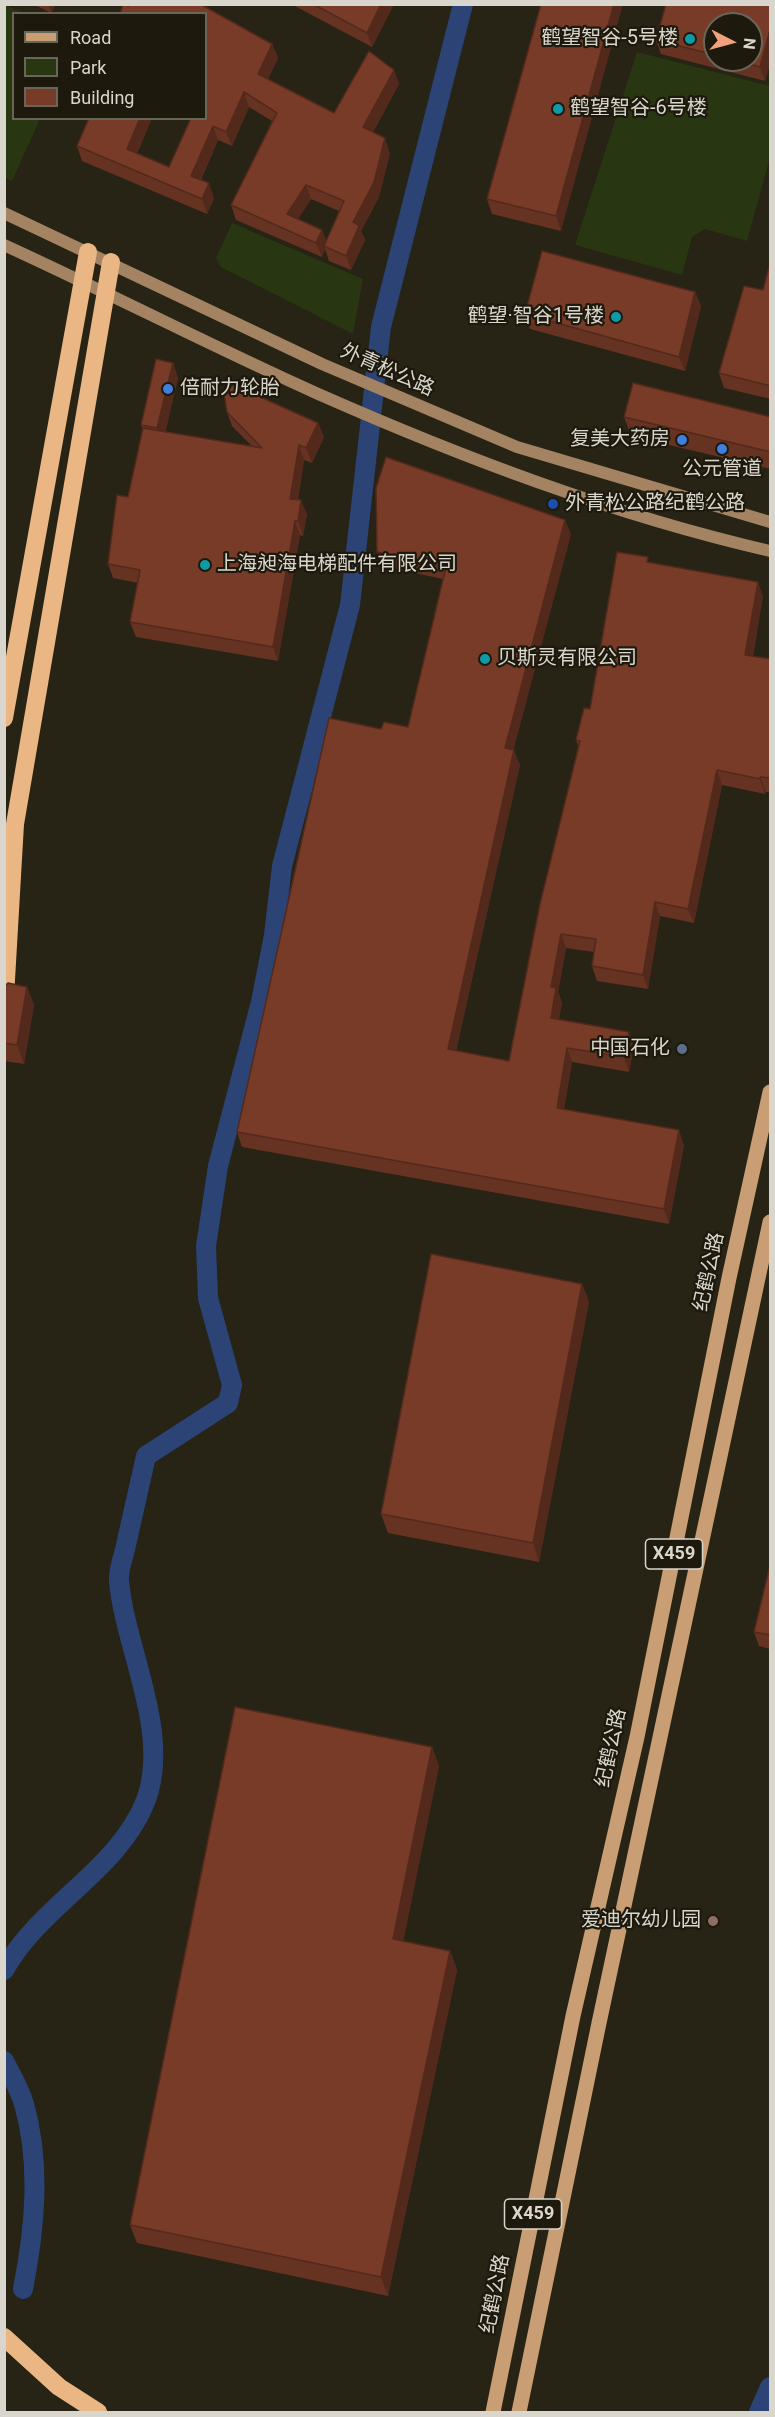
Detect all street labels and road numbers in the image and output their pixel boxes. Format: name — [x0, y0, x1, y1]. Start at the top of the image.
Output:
street label: 外青松公路 — [336, 340, 438, 402]
street label: 纪鹤公路 — [690, 1230, 730, 1314]
road number: X459 — [646, 1539, 702, 1569]
street label: 纪鹤公路 — [592, 1706, 632, 1790]
road number: X459 — [504, 2199, 562, 2229]
street label: 纪鹤公路 — [477, 2252, 515, 2336]

